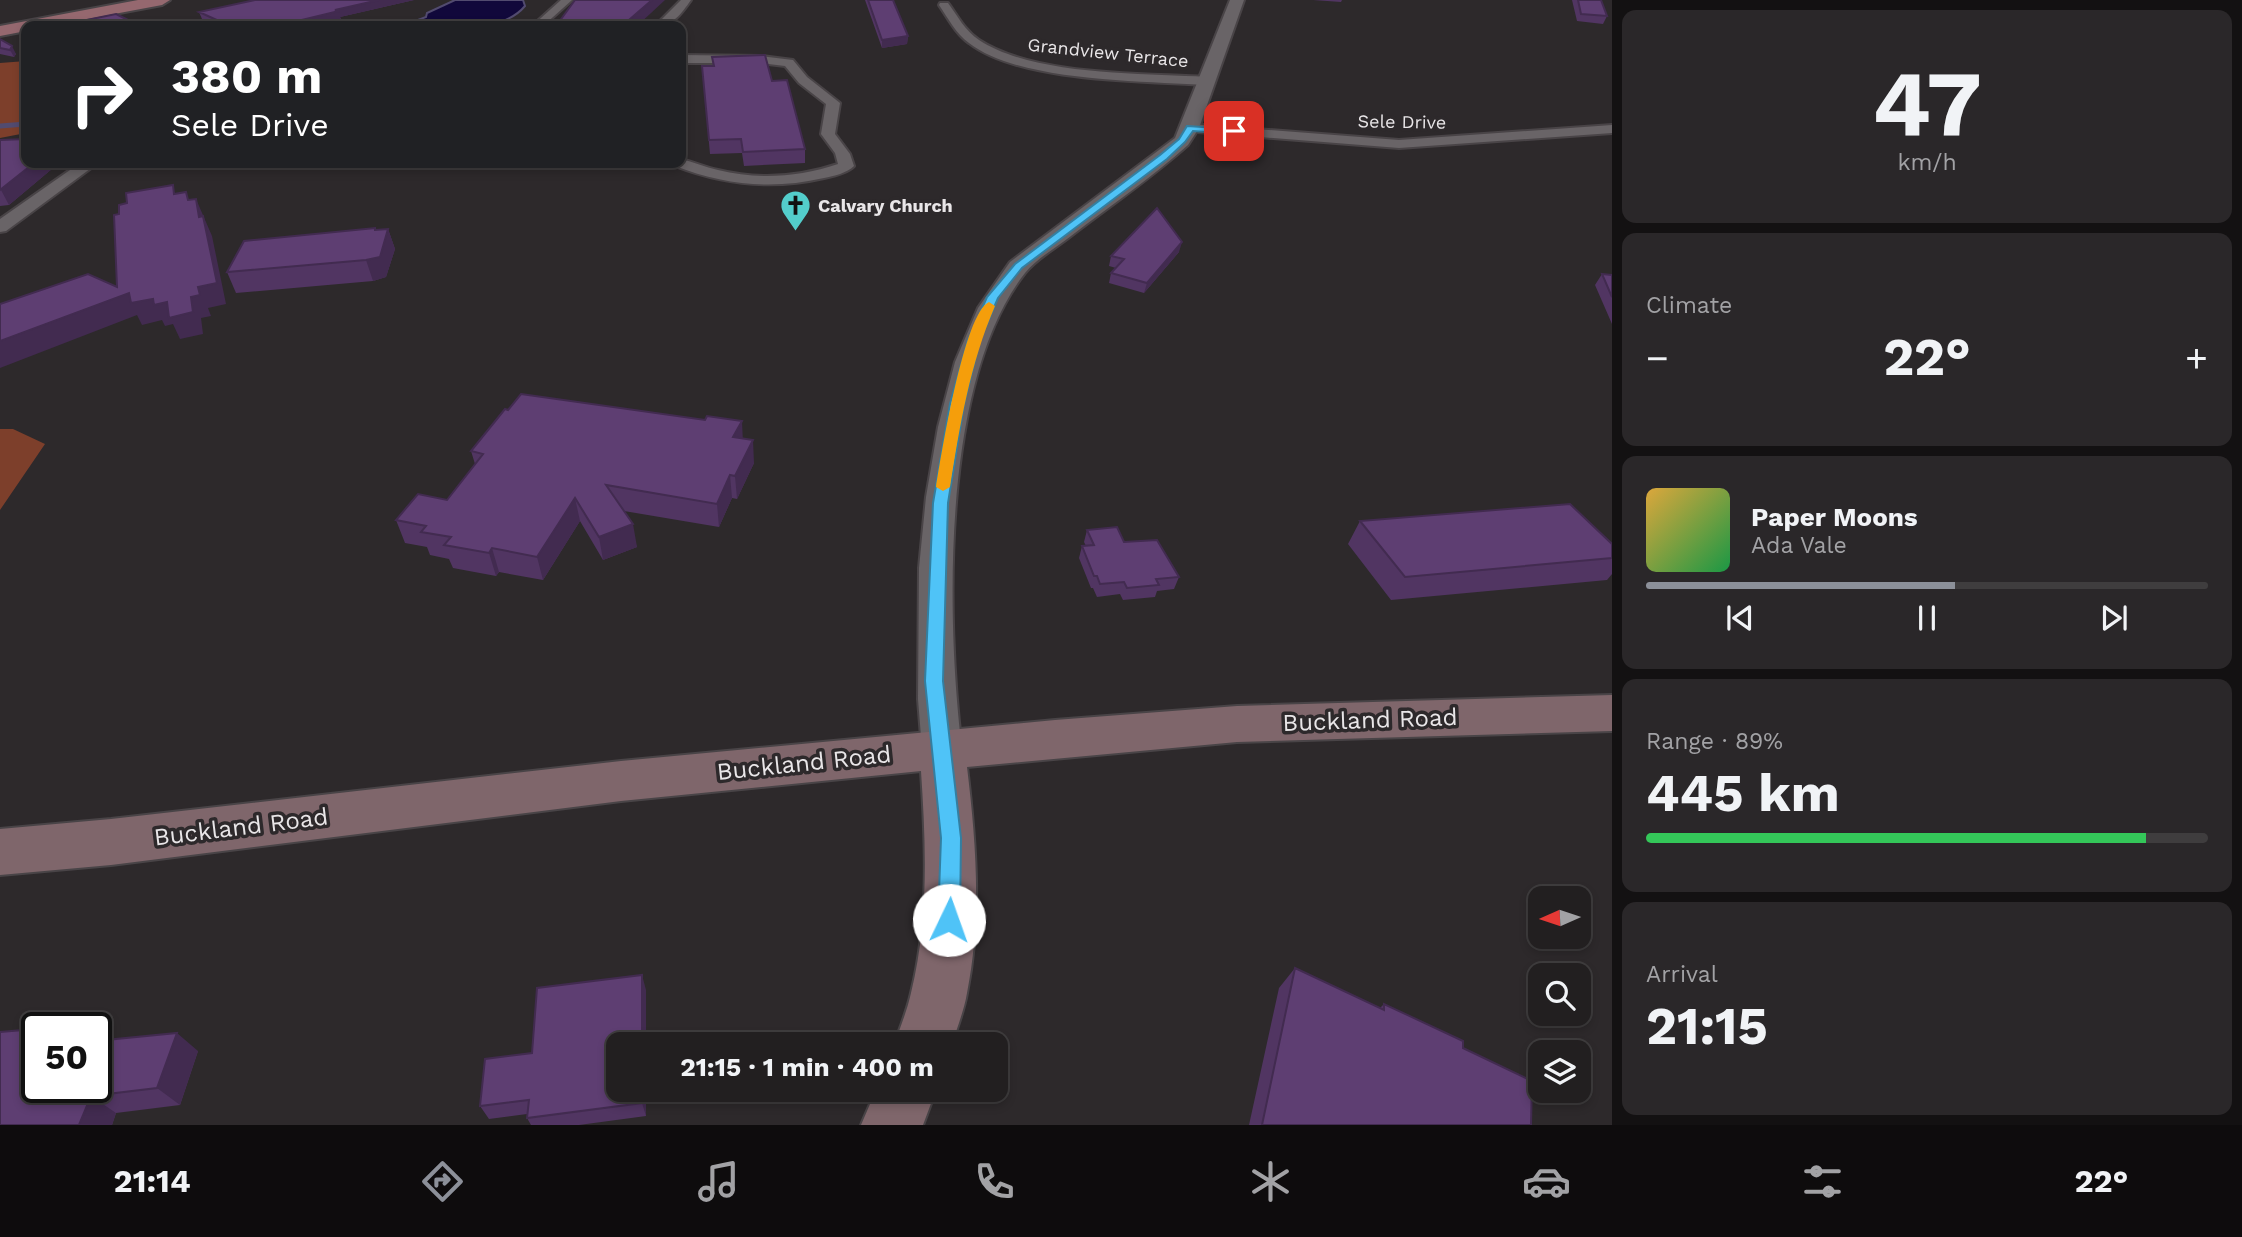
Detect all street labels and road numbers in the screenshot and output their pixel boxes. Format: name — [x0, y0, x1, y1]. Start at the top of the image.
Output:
street label: Grandview Terrace — [1027, 34, 1190, 71]
street label: Sele Drive — [1357, 110, 1447, 133]
street label: Buckland Road — [1282, 703, 1458, 737]
street label: Buckland Road — [715, 740, 893, 786]
street label: Buckland Road — [152, 802, 330, 852]

